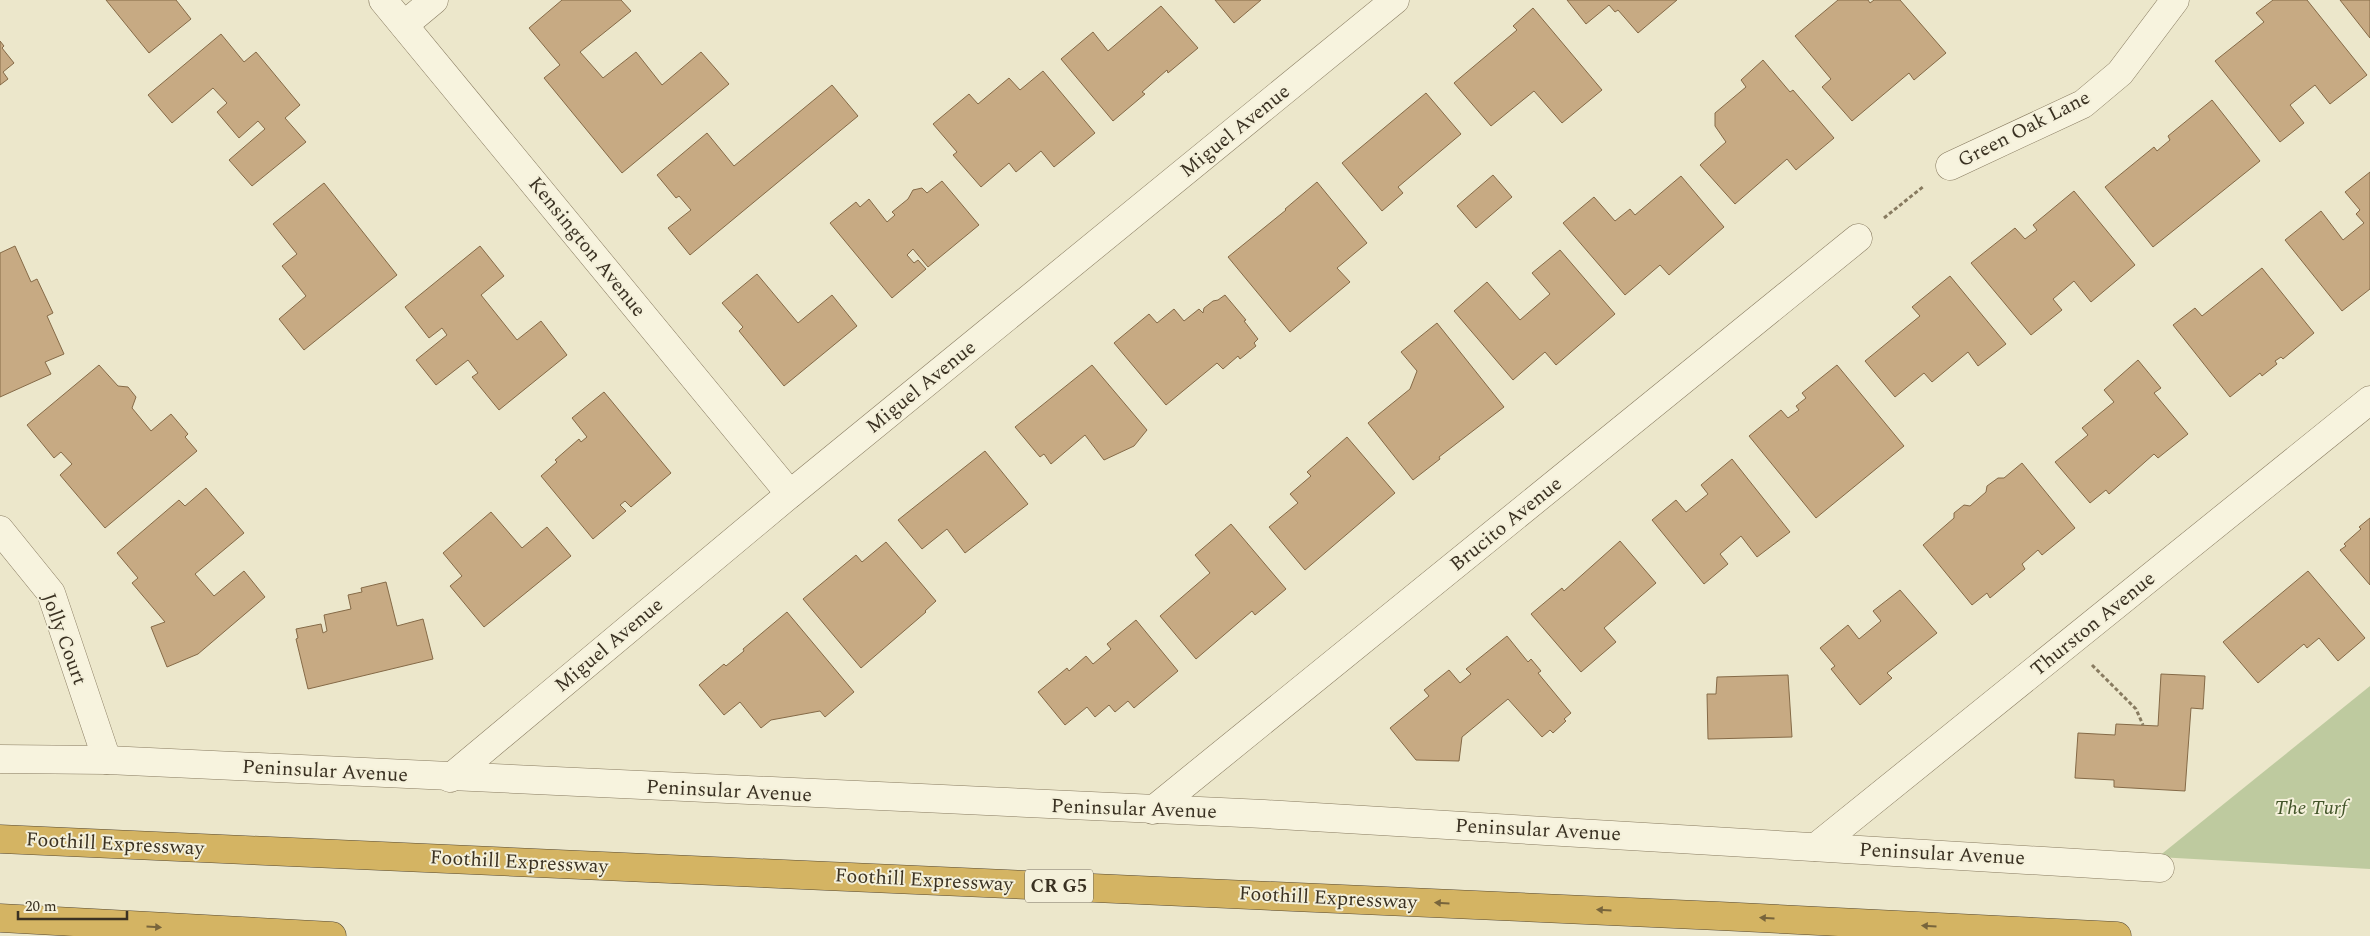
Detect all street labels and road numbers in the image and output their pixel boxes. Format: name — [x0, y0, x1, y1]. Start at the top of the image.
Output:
street label: Miguel Avenue — [1173, 77, 1297, 185]
street label: Green Oak Lane — [1953, 83, 2095, 175]
street label: Kensington Avenue — [521, 170, 653, 324]
street label: Miguel Avenue — [859, 333, 983, 441]
street label: Brucito Avenue — [1443, 469, 1569, 579]
street label: Thurston Avenue — [2024, 564, 2162, 684]
street label: Jolly Court — [33, 589, 95, 689]
street label: Miguel Avenue — [548, 590, 670, 700]
street label: Peninsular Avenue — [241, 752, 409, 790]
street label: Peninsular Avenue — [645, 772, 813, 810]
street label: Peninsular Avenue — [1051, 791, 1217, 827]
street label: Peninsular Avenue — [1454, 811, 1622, 849]
street label: Foothill Expressway — [25, 824, 206, 864]
street label: Peninsular Avenue — [1858, 835, 2026, 873]
street label: Foothill Expressway — [429, 842, 610, 882]
street label: Foothill Expressway — [834, 860, 1015, 900]
road number: CR G5 — [1025, 869, 1093, 902]
street label: Foothill Expressway — [1238, 878, 1419, 918]

